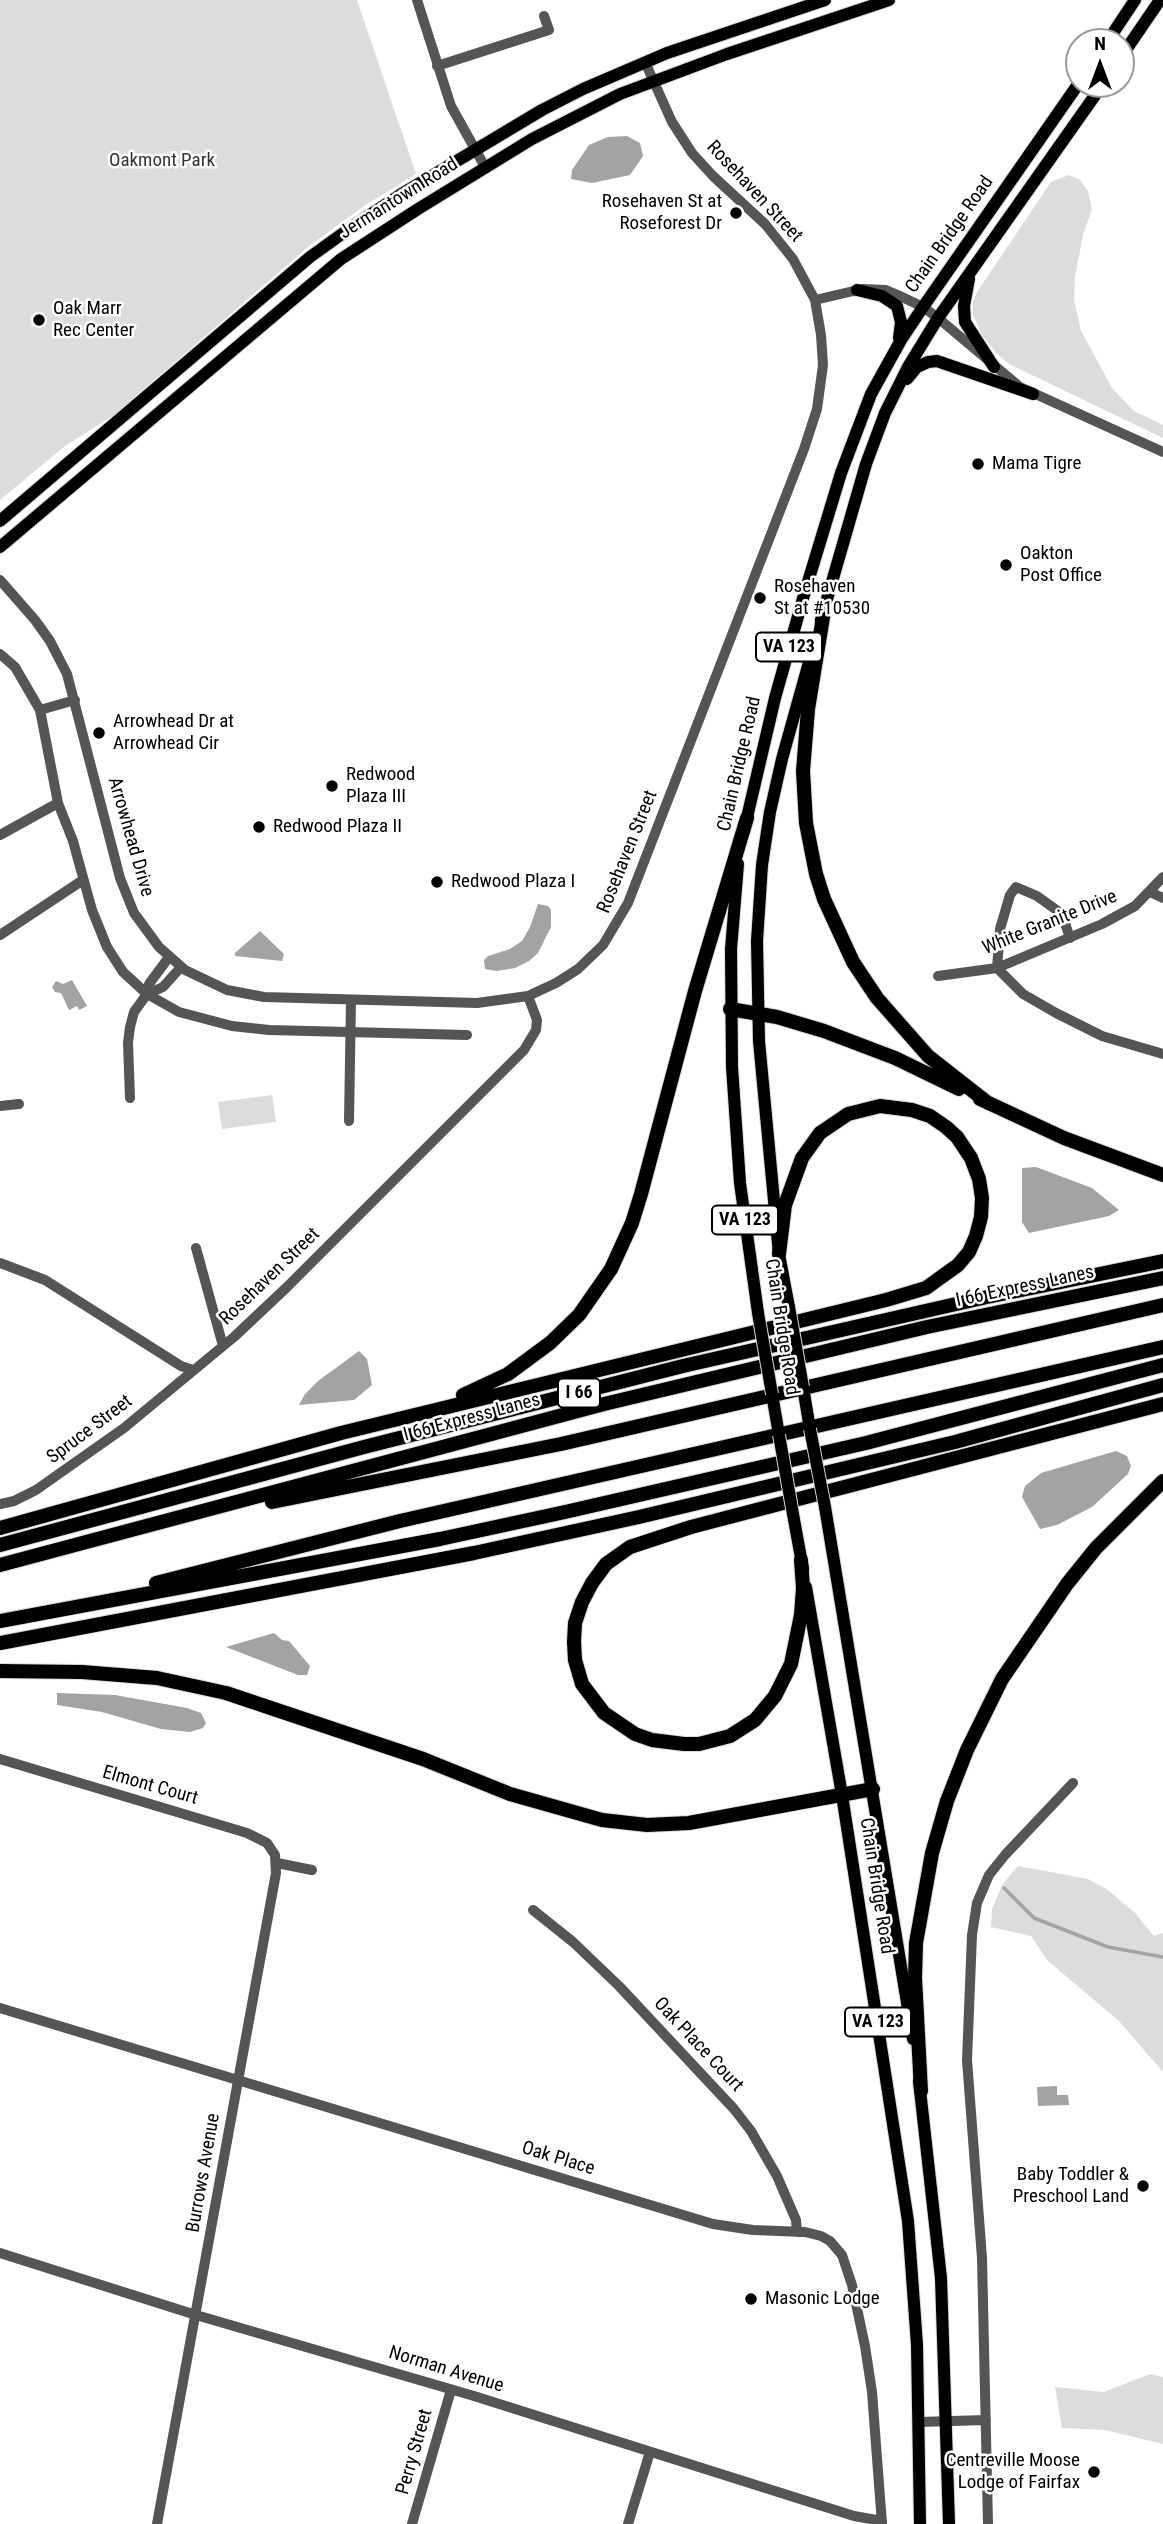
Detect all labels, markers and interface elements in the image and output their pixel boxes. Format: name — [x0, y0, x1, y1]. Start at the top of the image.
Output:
north arrow — [1065, 28, 1135, 98]
text: N — [1094, 32, 1106, 55]
street label: Rosehaven Street — [701, 137, 807, 247]
park label: Oakmont Park — [109, 150, 215, 172]
street label: Jermantown Road — [335, 153, 463, 245]
street label: Chain Bridge Road — [901, 172, 999, 298]
place label: Rosehaven St at Roseforest Dr — [602, 191, 722, 235]
marker: Rosehaven St at Roseforest Dr — [728, 205, 744, 221]
place label: Oak Marr Rec Center — [53, 298, 134, 342]
marker: Oak Marr Rec Center — [31, 312, 47, 328]
place label: Mama Tigre — [992, 453, 1081, 475]
marker: Mama Tigre — [970, 456, 986, 472]
place label: Oakton Post Office — [1020, 543, 1102, 587]
marker: Oakton Post Office — [998, 557, 1014, 573]
place label: Rosehaven St at #10530 — [774, 576, 870, 620]
marker: Rosehaven St at #10530 — [752, 590, 768, 606]
road number: VA 123 — [756, 632, 822, 662]
street label: Chain Bridge Road — [713, 694, 767, 834]
place label: Arrowhead Dr at Arrowhead Cir — [113, 711, 234, 755]
marker: Arrowhead Dr at Arrowhead Cir — [91, 725, 107, 741]
place label: Redwood Plaza III — [346, 764, 415, 808]
street label: Arrowhead Drive — [102, 775, 158, 899]
marker: Redwood Plaza III — [324, 778, 340, 794]
street label: Rosehaven Street — [593, 787, 663, 917]
place label: Redwood Plaza II — [273, 816, 402, 838]
marker: Redwood Plaza II — [251, 819, 267, 835]
place label: Redwood Plaza I — [451, 871, 575, 893]
marker: Redwood Plaza I — [429, 874, 445, 890]
street label: White Granite Drive — [979, 886, 1121, 960]
road number: VA 123 — [712, 1205, 778, 1234]
street label: Rosehaven Street — [215, 1224, 325, 1330]
street label: Chain Bridge Road — [759, 1257, 803, 1397]
street label: I 66 Express Lanes — [954, 1261, 1096, 1313]
road number: I 66 — [558, 1378, 600, 1408]
street label: I 66 Express Lanes — [401, 1389, 543, 1447]
street label: Spruce Street — [43, 1391, 137, 1469]
street label: Elmont Court — [100, 1762, 200, 1810]
street label: Chain Bridge Road — [854, 1816, 898, 1956]
street label: Oak Place Court — [648, 1993, 748, 2097]
road number: VA 123 — [845, 2008, 911, 2036]
street label: Burrows Avenue — [182, 2112, 226, 2234]
street label: Oak Place — [519, 2137, 597, 2181]
place label: Baby Toddler & Preschool Land — [1013, 2164, 1129, 2208]
marker: Baby Toddler & Preschool Land — [1135, 2178, 1151, 2194]
place label: Masonic Lodge — [765, 2288, 880, 2310]
marker: Masonic Lodge — [743, 2291, 759, 2307]
street label: Norman Avenue — [386, 2342, 506, 2398]
street label: Perry Street — [392, 2407, 438, 2497]
place label: Centreville Moose Lodge of Fairfax — [946, 2450, 1080, 2494]
marker: Centreville Moose Lodge of Fairfax — [1086, 2464, 1102, 2480]

